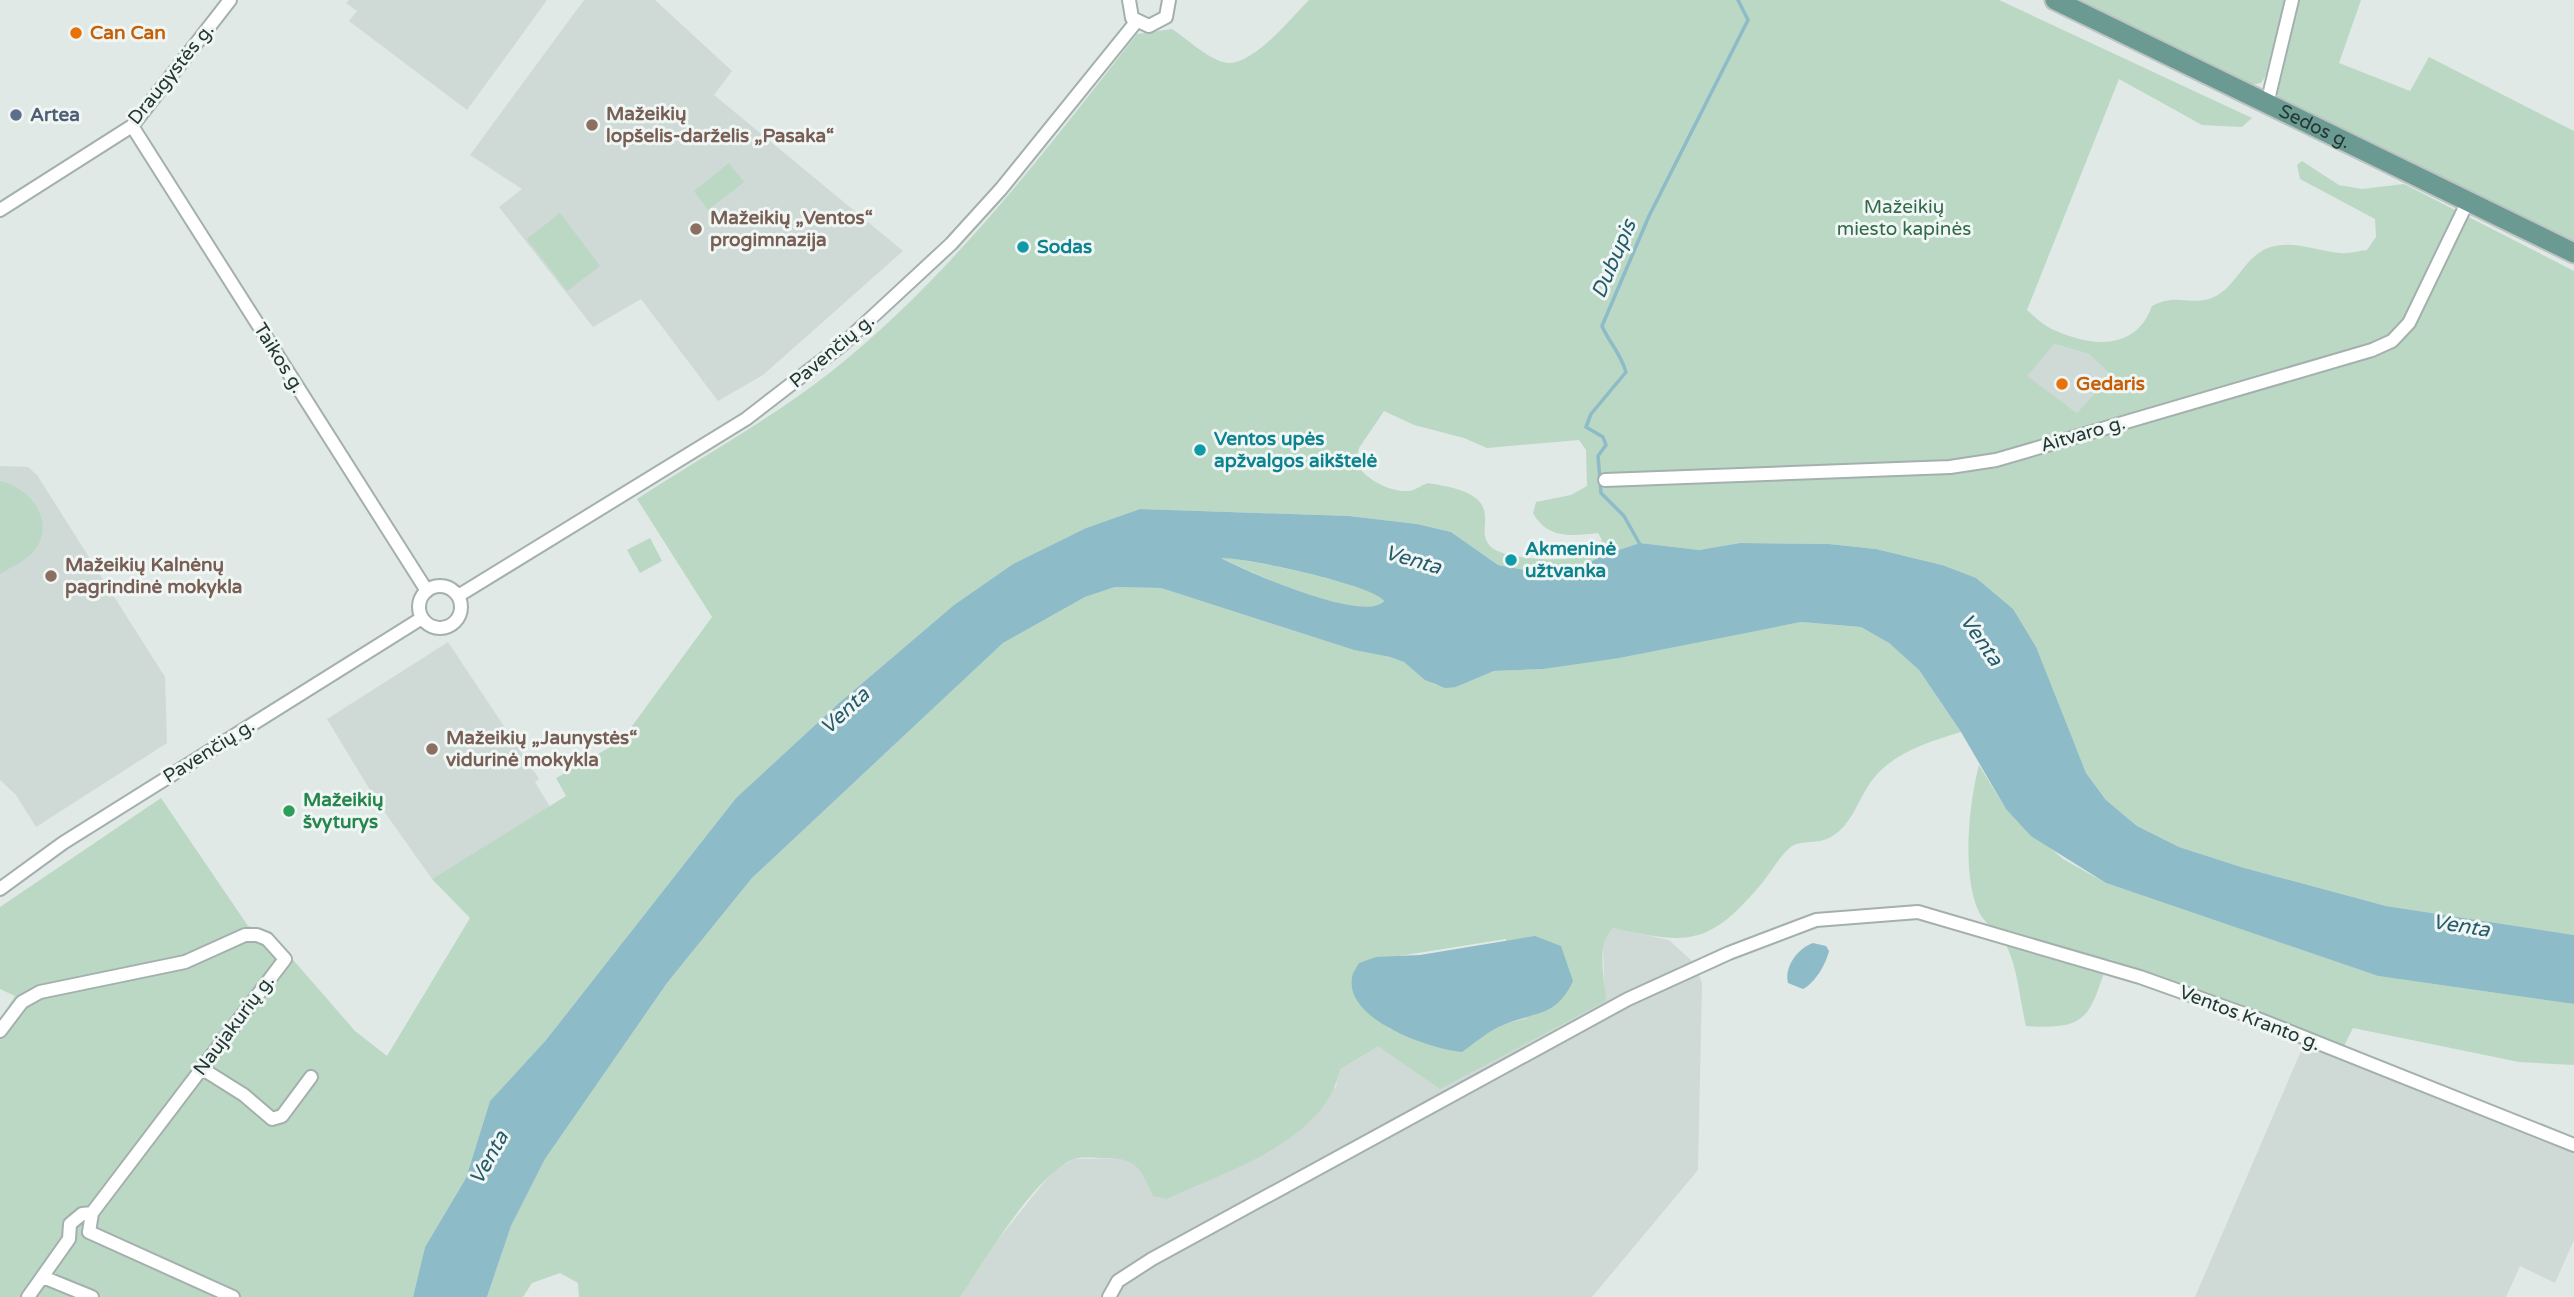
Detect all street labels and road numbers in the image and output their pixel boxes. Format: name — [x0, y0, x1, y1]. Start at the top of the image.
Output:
street label: Draugystės g. — [124, 19, 218, 129]
street label: Sedos g. — [2275, 100, 2354, 153]
street label: Pavenčių g. — [785, 309, 879, 393]
street label: Taikos g. — [249, 319, 309, 397]
street label: Aitvaro g. — [2038, 411, 2128, 457]
street label: Pavenčių g. — [159, 714, 259, 788]
street label: Naujakurių g. — [189, 970, 279, 1080]
street label: Ventos Kranto g. — [2176, 981, 2324, 1055]

